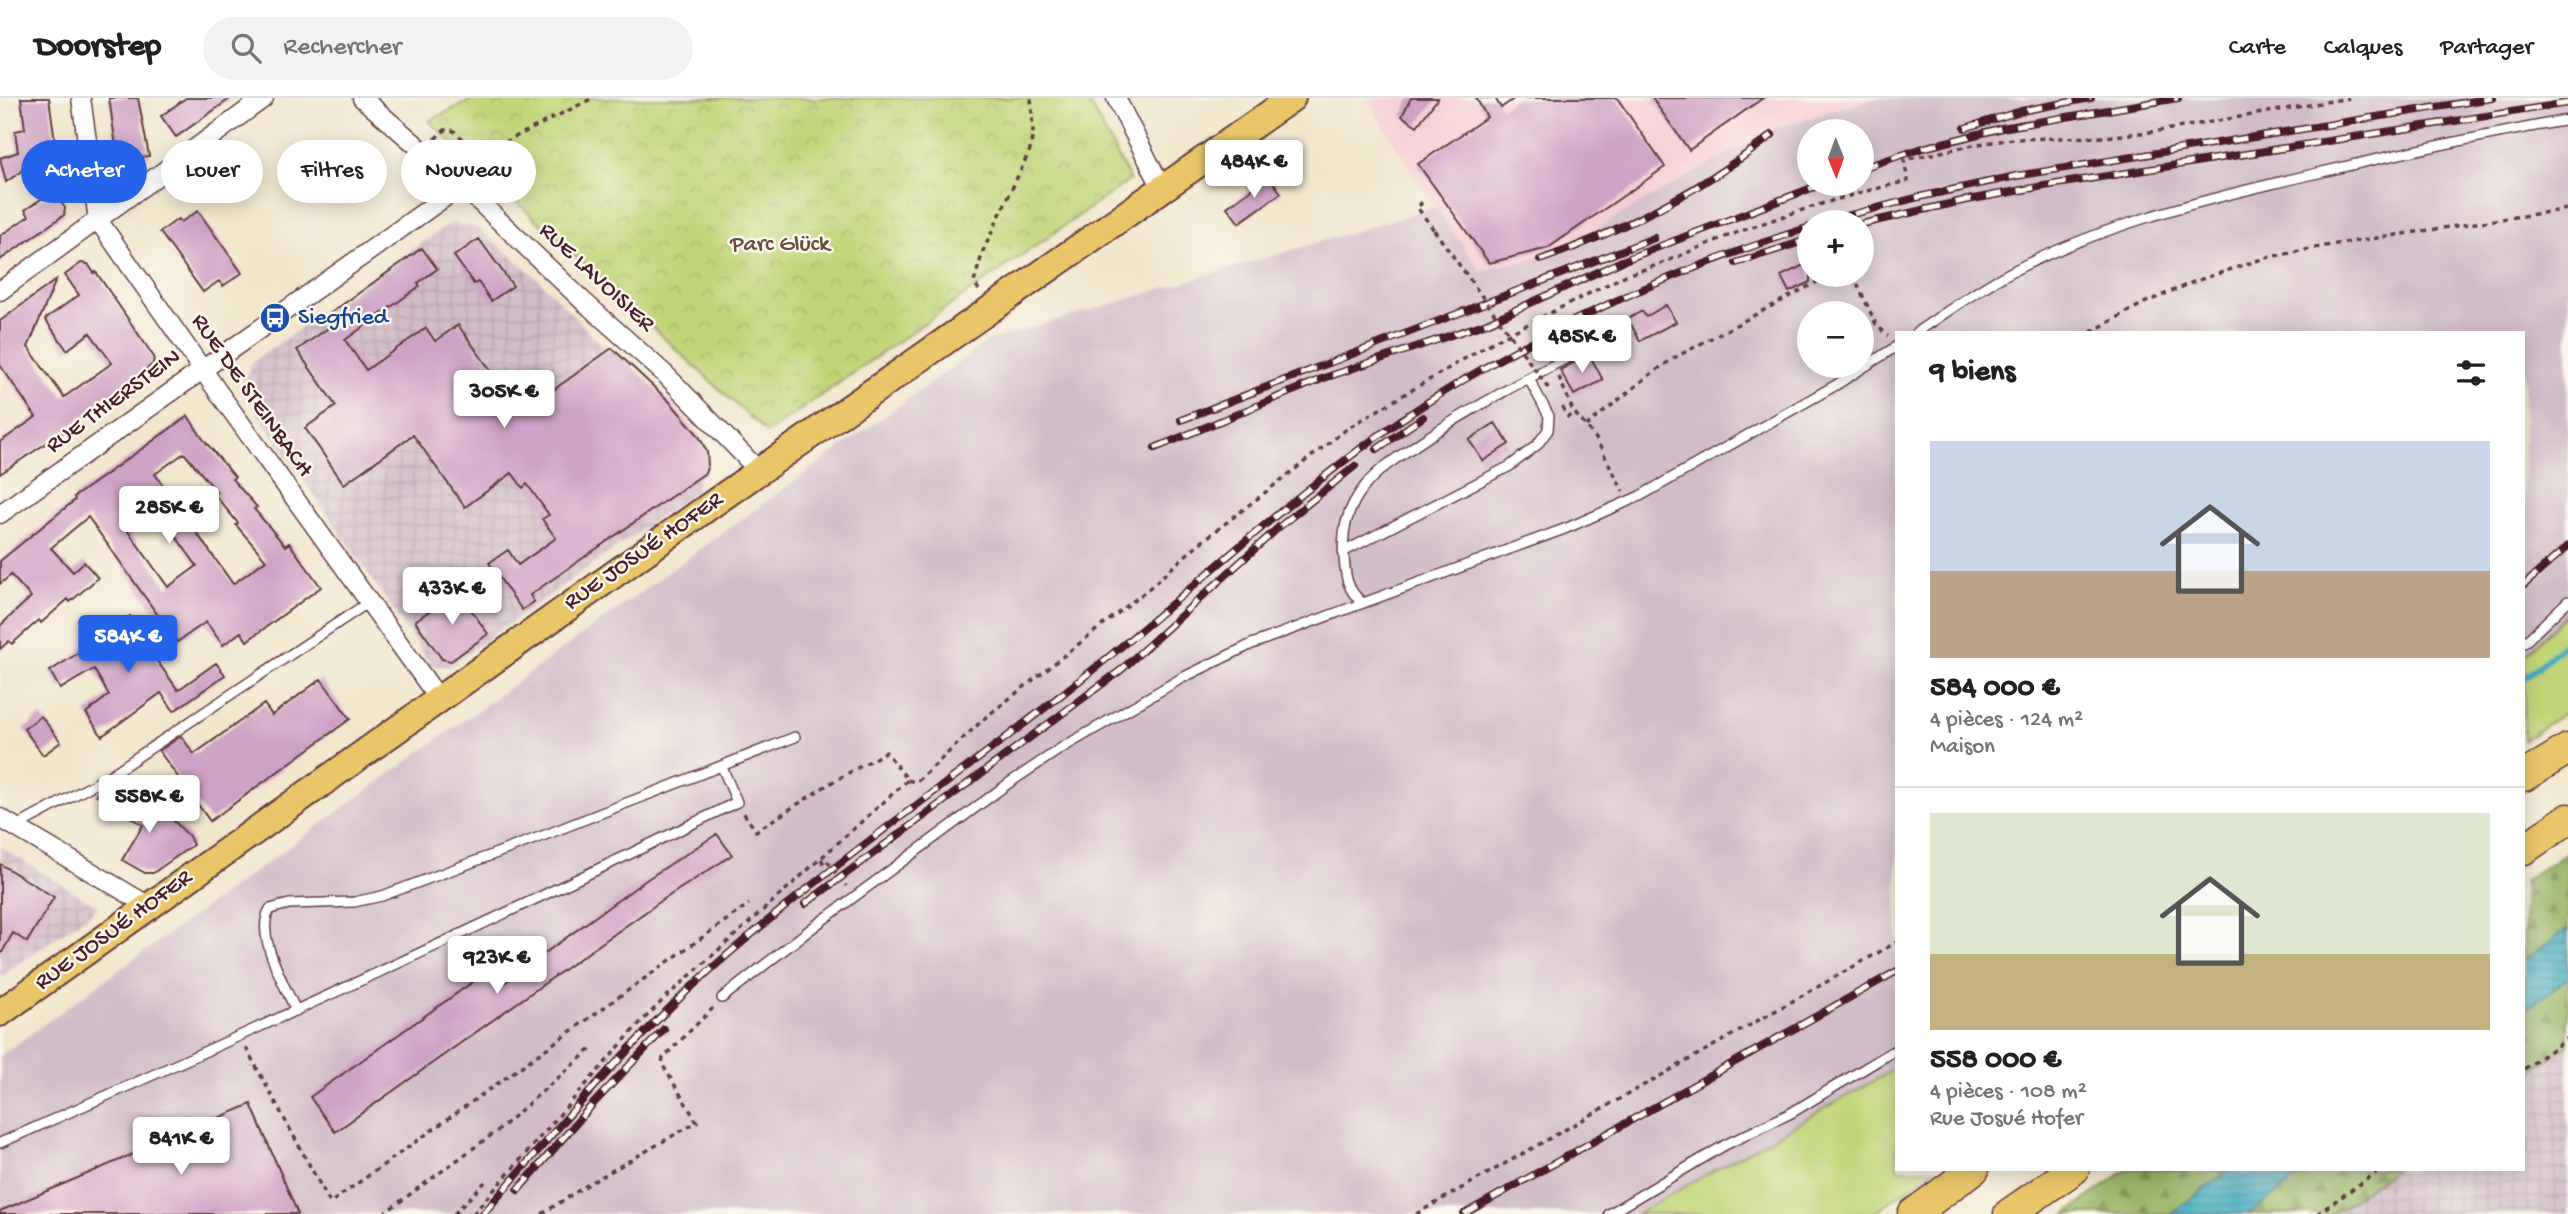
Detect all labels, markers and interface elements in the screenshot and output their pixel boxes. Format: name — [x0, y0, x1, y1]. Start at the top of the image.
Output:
search box — [203, 17, 693, 80]
text: Doorstep — [35, 29, 161, 67]
icon: search — [227, 29, 265, 67]
text: Rechercher — [283, 33, 401, 64]
text: Carte — [2229, 34, 2286, 63]
text: Calques — [2324, 34, 2402, 63]
text: Partager — [2440, 34, 2533, 63]
north arrow — [1797, 119, 1874, 196]
map controls — [1797, 119, 1874, 378]
chip: Acheter — [21, 140, 147, 203]
chip: Louer — [161, 140, 263, 203]
chip: Filtres — [277, 140, 387, 203]
chip: Nouveau — [401, 140, 536, 203]
pin: 484K € — [1197, 140, 1311, 200]
text: 484K € — [1221, 149, 1287, 176]
button: + — [1797, 210, 1874, 287]
street label: RUE LAVOISIER — [532, 217, 661, 340]
park label: Parc Glück — [729, 231, 832, 260]
bus stop icon: Siegfried — [258, 301, 292, 335]
button: − — [1797, 301, 1874, 378]
place label: Siegfried — [298, 304, 390, 333]
street label: RUE DE STEINBACH — [184, 309, 318, 484]
pin: 485K € — [1525, 316, 1639, 375]
text: 485K € — [1548, 324, 1616, 351]
street label: RUE THIERSTEIN — [41, 343, 187, 461]
icon: filters — [2452, 354, 2490, 392]
text: 9 biens — [1930, 356, 2015, 391]
pin: 305K € — [447, 370, 561, 430]
text: 305K € — [470, 379, 538, 406]
street label: RUE JOSUÉ HOFER — [559, 485, 730, 618]
pin: 285K € — [112, 486, 226, 546]
icon: home — [2147, 486, 2273, 612]
text: 285K € — [135, 495, 203, 522]
pin: 433K € — [395, 568, 509, 627]
text: 433K € — [419, 576, 485, 603]
pin: 584K € — [71, 616, 185, 675]
text: 584K € — [94, 624, 162, 651]
text: 584 000 € — [1930, 672, 2060, 707]
text: 4 pièces · 124 m² — [1930, 707, 2083, 734]
text: Maison — [1930, 734, 1995, 761]
pin: 558K € — [92, 776, 206, 835]
text: 558K € — [115, 784, 183, 811]
icon: home — [2147, 858, 2273, 984]
street label: RUE JOSUÉ HOFER — [29, 863, 200, 998]
pin: 923K € — [440, 936, 554, 996]
text: 923K € — [464, 945, 530, 972]
text: 558 000 € — [1930, 1044, 2061, 1079]
text: 4 pièces · 108 m² — [1930, 1079, 2087, 1106]
text: Rue Josué Hofer — [1930, 1106, 2083, 1133]
pin: 841K € — [124, 1118, 238, 1177]
text: 841K € — [149, 1126, 213, 1153]

